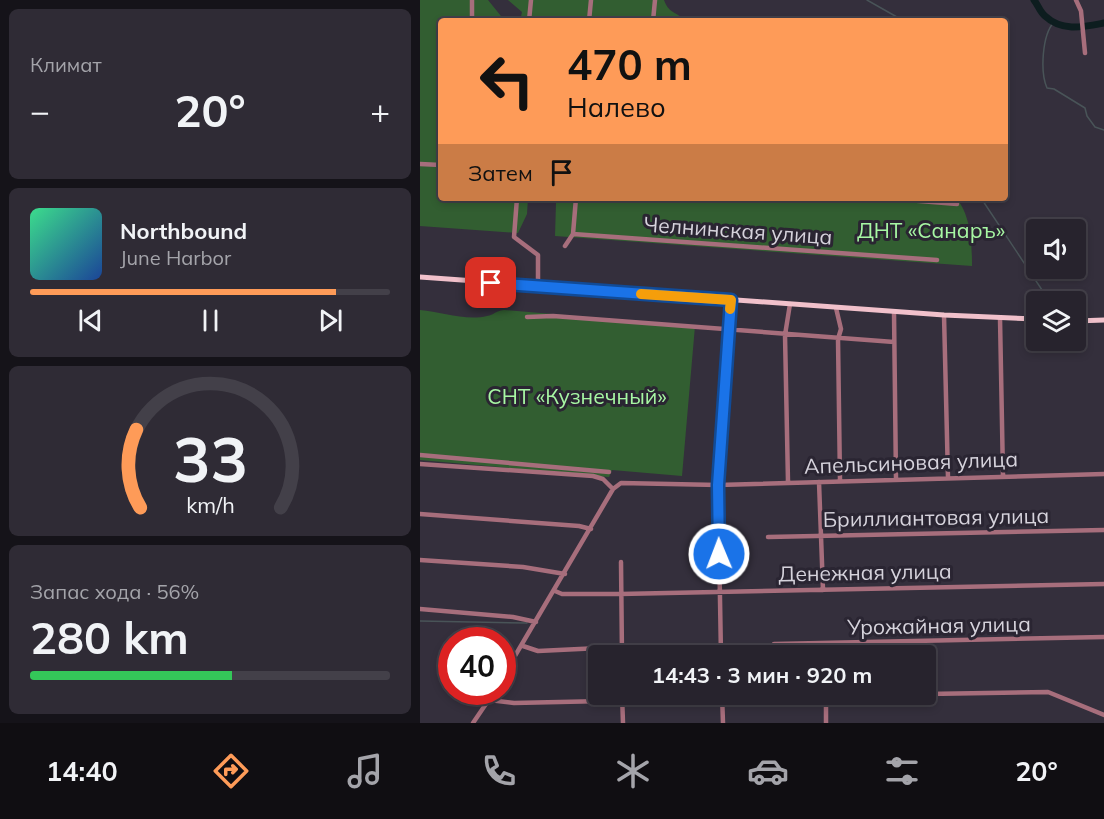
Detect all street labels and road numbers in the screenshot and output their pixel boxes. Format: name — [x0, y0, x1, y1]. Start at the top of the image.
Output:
street label: Челнинская улица — [643, 210, 833, 250]
street label: Апельсиновая улица — [804, 445, 1018, 479]
street label: Бриллиантовая улица — [823, 502, 1049, 532]
street label: Денежная улица — [778, 557, 952, 587]
street label: Урожайная улица — [846, 610, 1031, 640]

